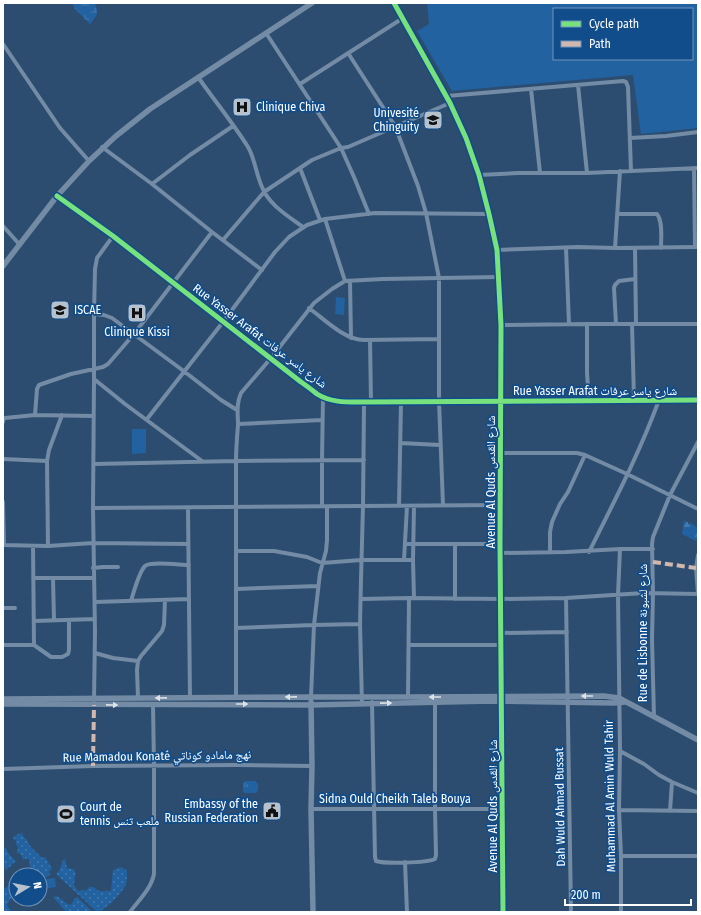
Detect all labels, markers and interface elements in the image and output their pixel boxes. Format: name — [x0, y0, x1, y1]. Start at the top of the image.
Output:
legend — [553, 8, 693, 60]
text: Cycle path — [589, 17, 639, 31]
text: Path — [589, 37, 611, 51]
hospital icon: Clinique Chiva — [231, 96, 253, 118]
place label: Clinique Chiva — [256, 100, 325, 114]
place label: Univesité Chinguity — [373, 106, 420, 134]
school or university icon: Univesité Chinguity — [422, 109, 444, 131]
street label: Rue Yasser Arafat شارع ياسر عرفات — [190, 281, 330, 392]
school or university icon: ISCAE — [49, 299, 71, 321]
hospital icon: Clinique Kissi — [126, 302, 148, 324]
place label: ISCAE — [74, 303, 102, 317]
place label: Clinique Kissi — [104, 325, 170, 339]
street label: Rue Yasser Arafat شارع ياسر عرفات — [513, 384, 677, 399]
street label: Avenue Al Quds شارع القدس — [484, 415, 499, 548]
street label: Rue de Lisbonne شارع لشبونة — [636, 564, 651, 702]
one-way arrow — [580, 693, 593, 699]
one-way arrow — [284, 694, 297, 700]
one-way arrow — [428, 694, 441, 700]
one-way arrow — [154, 695, 167, 701]
one-way arrow — [380, 700, 392, 707]
one-way arrow — [236, 701, 249, 707]
one-way arrow — [106, 702, 119, 708]
street label: Muhammad Al Amin Wuld Tahir — [602, 719, 618, 872]
street label: Avenue Al Quds شارع القدس — [486, 739, 501, 872]
street label: Rue Mamadou Konaté نهج مامادو كوناتي — [63, 747, 251, 768]
street label: Dah Wuld Ahmad Bussat — [552, 747, 568, 867]
street label: Sidna Ould Cheikh Taleb Bouya — [319, 792, 471, 806]
place label: Embassy of the Russian Federation — [165, 797, 258, 825]
place label: Court de tennis ملعب تنس — [80, 800, 159, 828]
public building icon: Embassy of the Russian Federation — [261, 800, 283, 822]
sports icon: Court de tennis ملعب تنس — [55, 803, 77, 825]
north arrow — [8, 867, 48, 907]
text: N — [30, 881, 44, 890]
scale bar — [565, 881, 691, 907]
text: 200 m — [571, 888, 601, 902]

